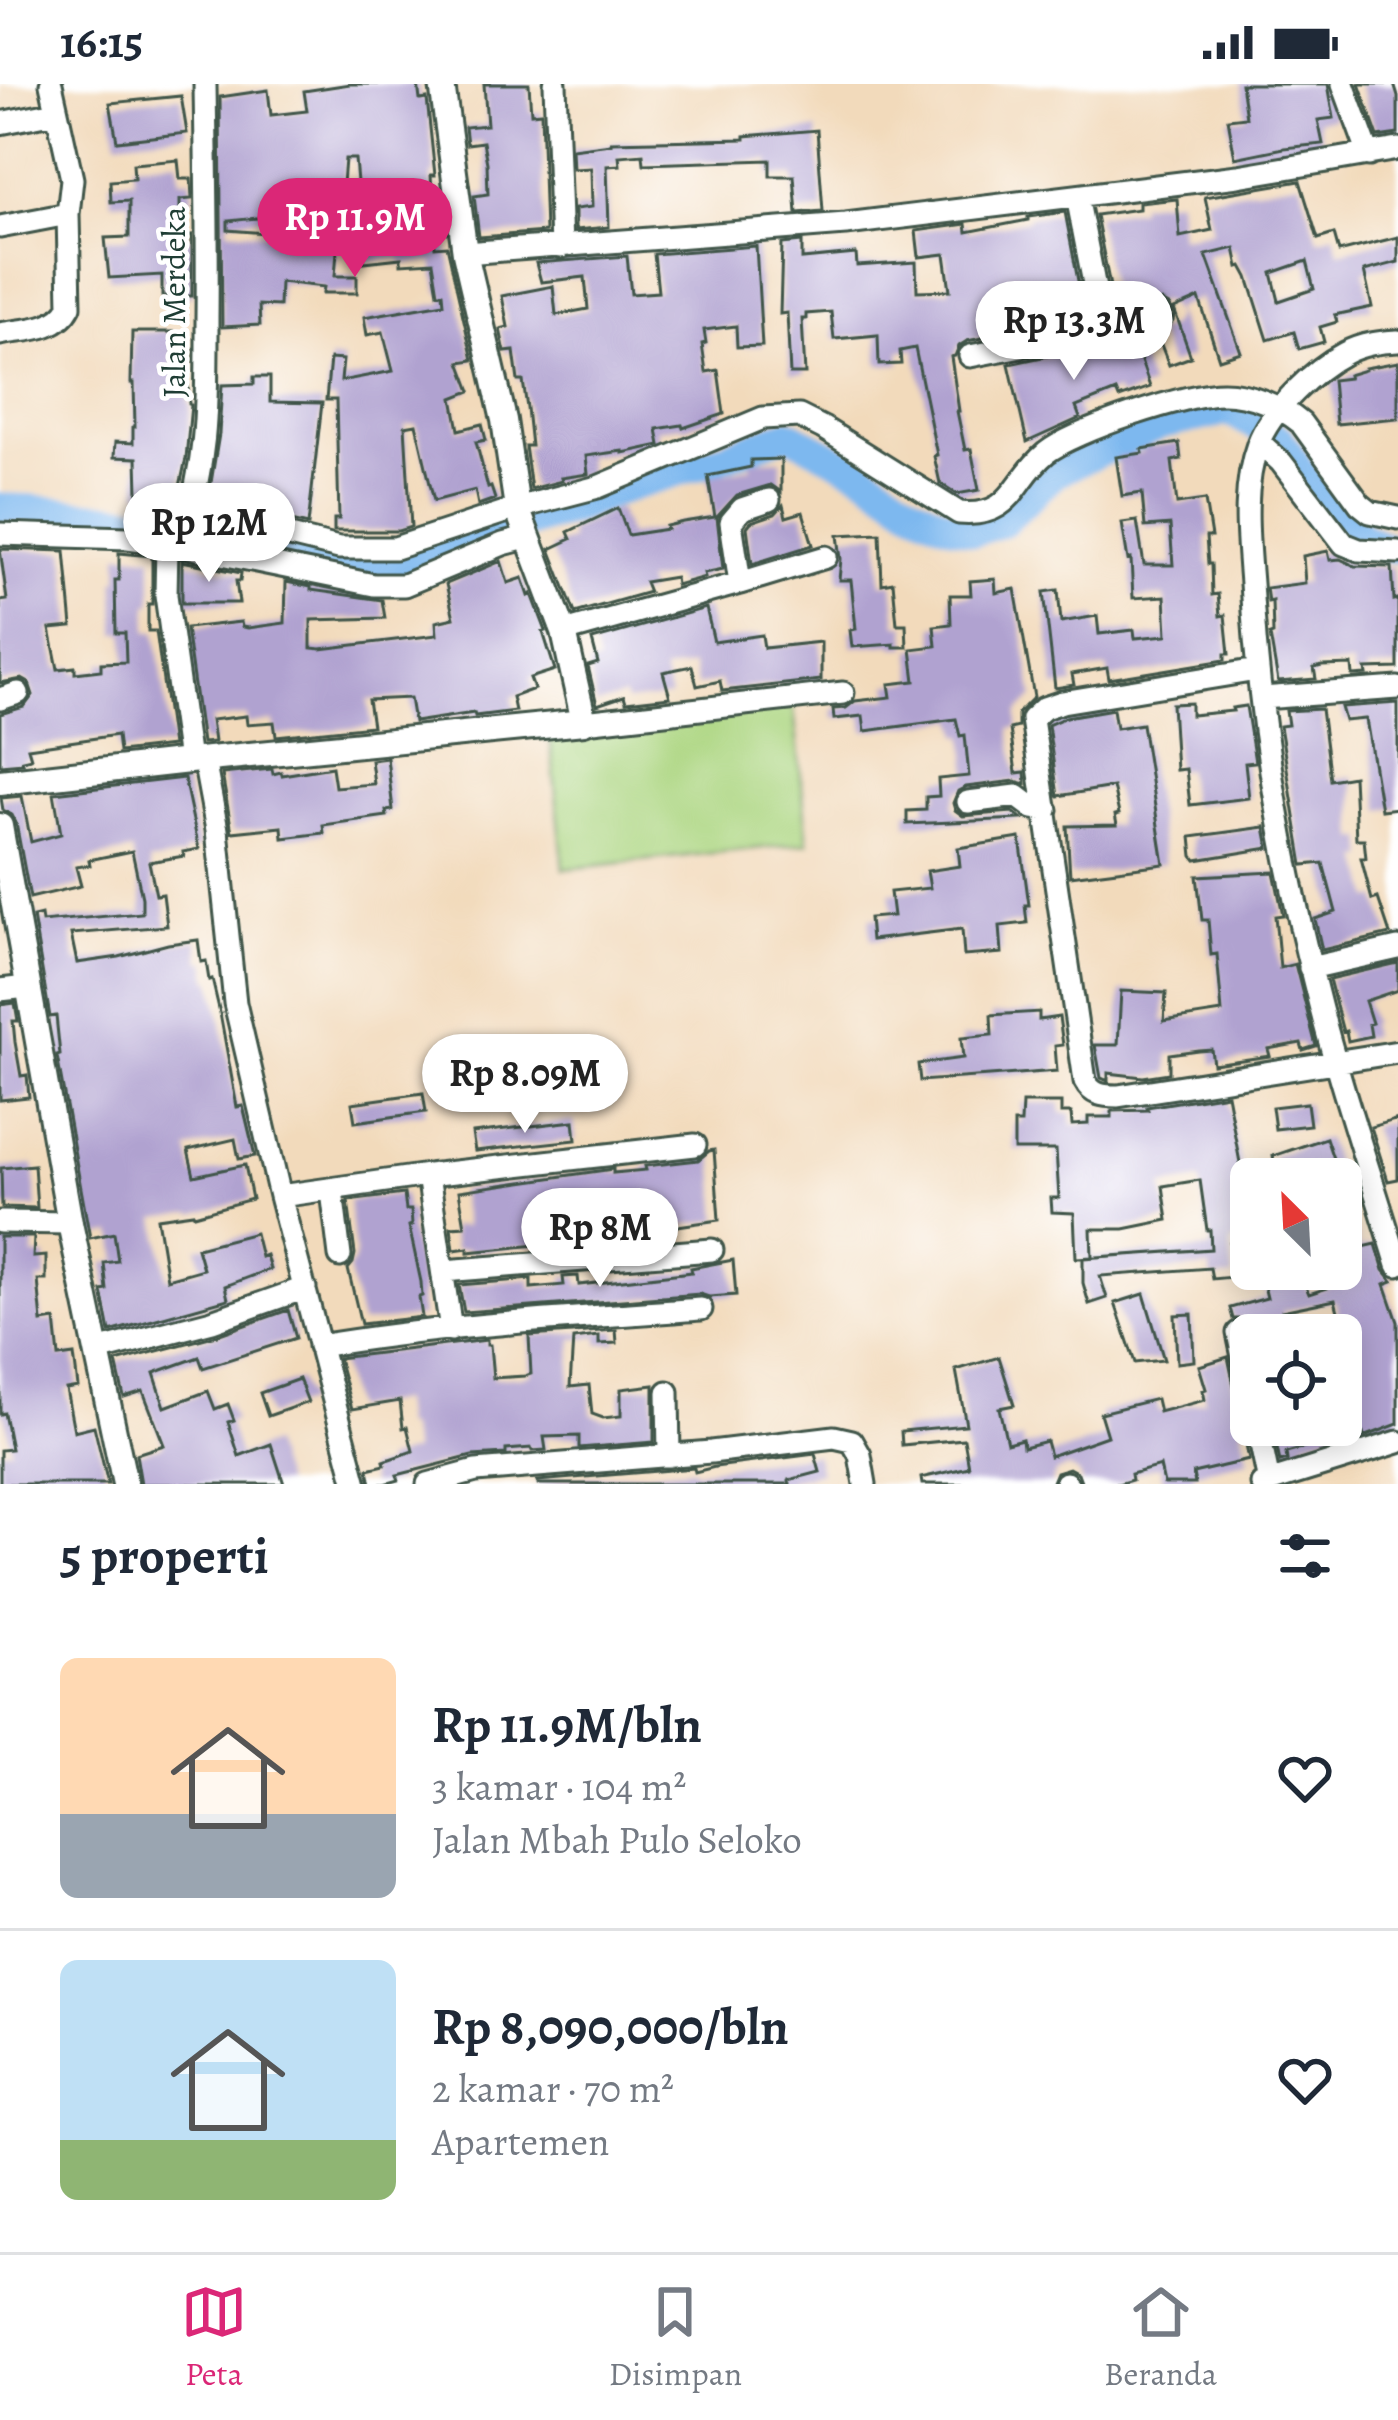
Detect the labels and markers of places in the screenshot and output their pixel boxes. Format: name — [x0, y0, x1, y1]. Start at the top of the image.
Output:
pin: Rp 11.9M — [231, 178, 479, 280]
pin: Rp 13.3M — [950, 281, 1198, 383]
pin: Rp 12M — [111, 483, 307, 585]
pin: Rp 8.09M — [401, 1034, 649, 1136]
pin: Rp 8M — [516, 1188, 684, 1290]

